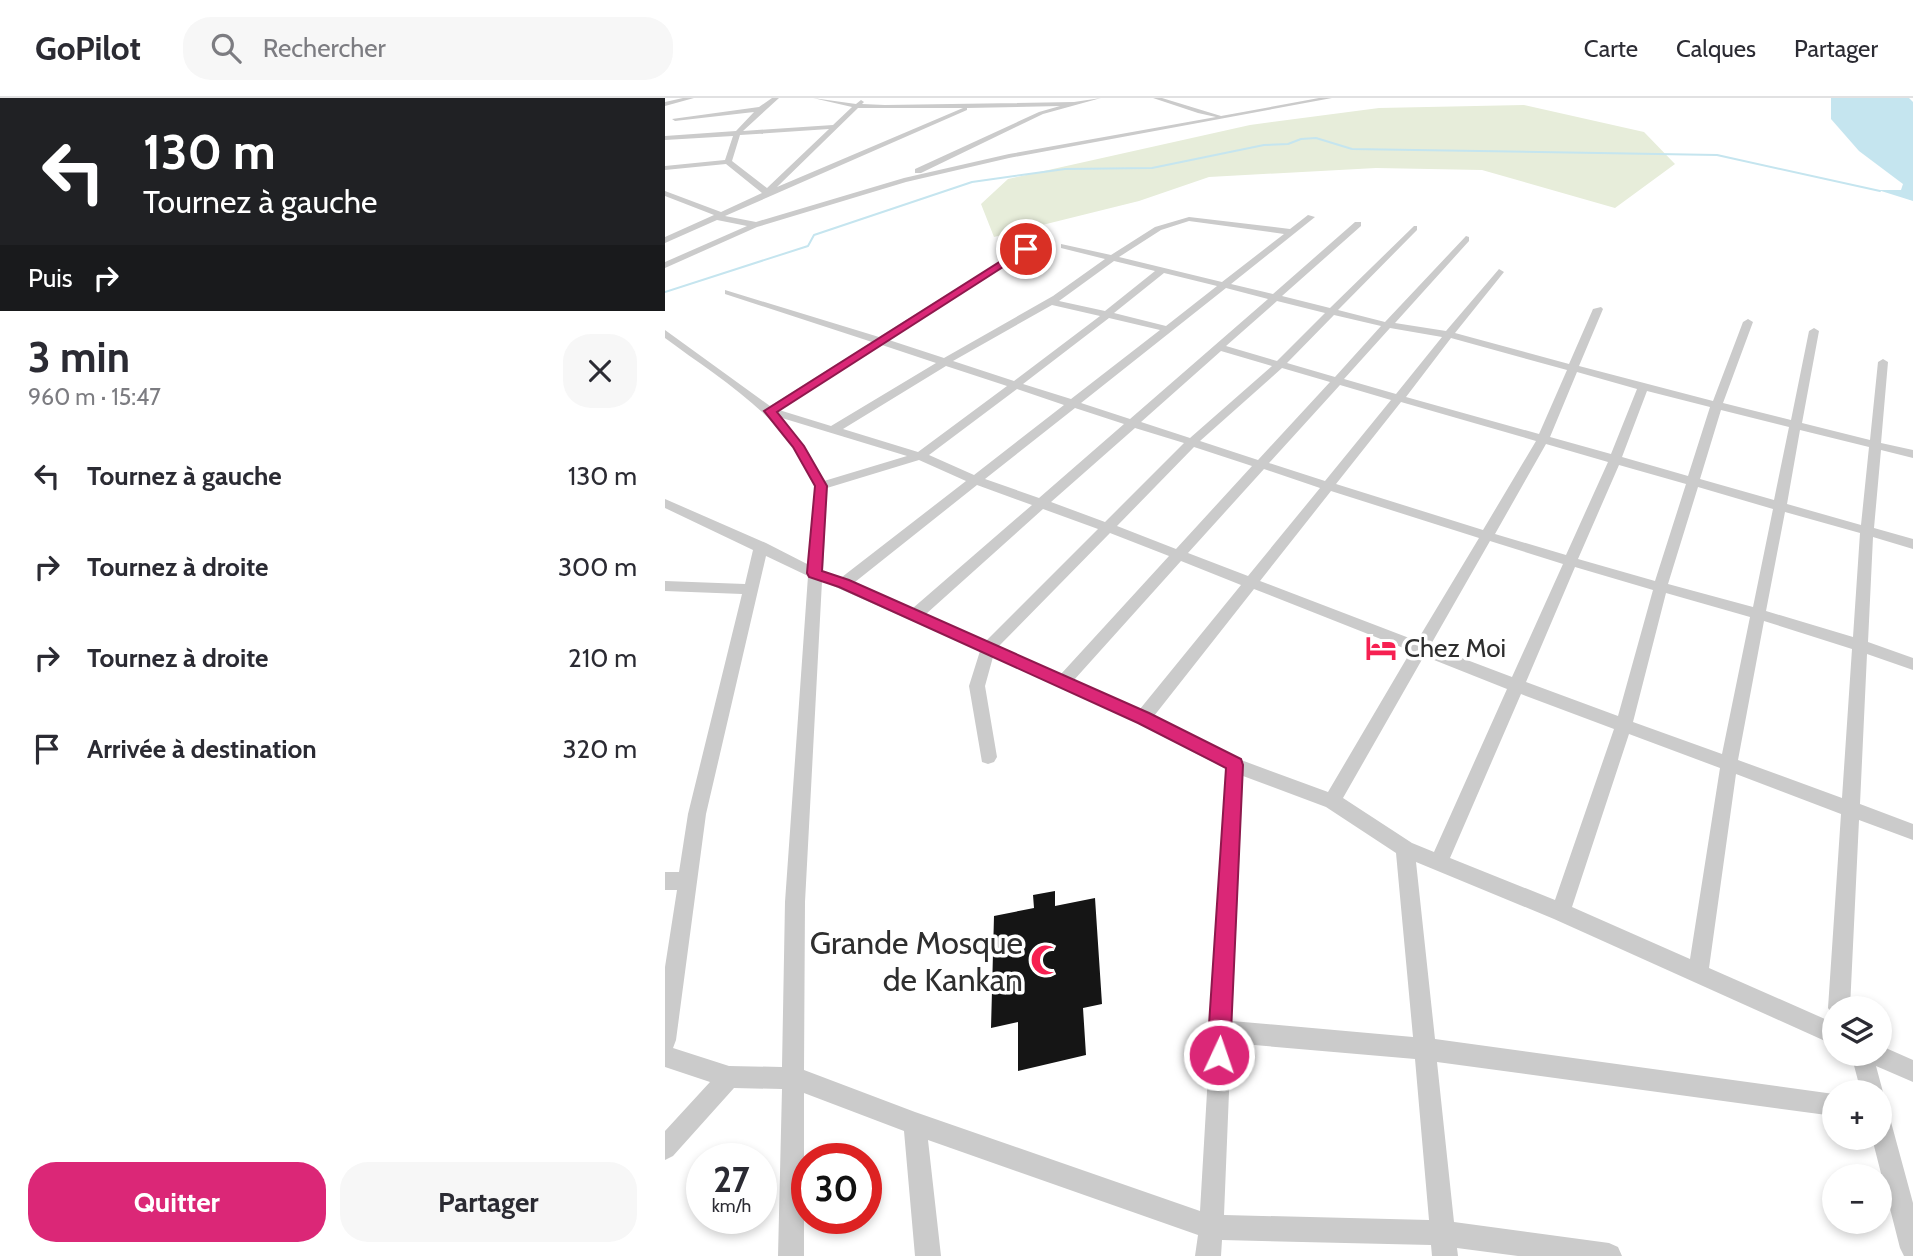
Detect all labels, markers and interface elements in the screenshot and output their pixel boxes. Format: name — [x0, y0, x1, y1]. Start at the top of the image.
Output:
search box — [183, 17, 673, 80]
text: GoPilot — [35, 28, 141, 68]
icon: search — [207, 29, 245, 67]
text: Rechercher — [263, 32, 386, 64]
text: Carte — [1584, 34, 1638, 63]
text: Calques — [1676, 34, 1756, 63]
text: Partager — [1794, 34, 1878, 63]
text: 130 m — [143, 122, 276, 181]
icon: left — [28, 126, 119, 217]
text: Tournez à gauche — [143, 182, 377, 221]
pin — [996, 219, 1056, 279]
icon: arrive — [1007, 230, 1045, 268]
icon: right — [87, 259, 125, 297]
text: Puis — [28, 262, 73, 294]
text: 3 min — [28, 331, 130, 383]
button: close — [563, 334, 637, 408]
text: 960 m · 15:47 — [28, 383, 161, 411]
icon: left — [28, 457, 66, 495]
text: Tournez à gauche — [87, 460, 282, 492]
text: 130 m — [568, 460, 637, 492]
icon: right — [28, 548, 66, 586]
text: Tournez à droite — [87, 551, 269, 583]
text: 300 m — [558, 551, 637, 583]
hotel icon: Chez Moi — [1364, 631, 1398, 665]
place label: Chez Moi — [1404, 632, 1506, 664]
icon: right — [28, 639, 66, 677]
text: Tournez à droite — [87, 642, 269, 674]
text: 210 m — [568, 642, 637, 674]
icon: arrive — [28, 730, 66, 768]
text: Arrivée à destination — [87, 733, 317, 765]
text: 320 m — [563, 733, 637, 765]
place label: Grande Mosque de Kankan — [810, 923, 1023, 999]
mosque icon: Grande Mosque de Kankan — [1029, 943, 1063, 977]
map controls — [1822, 996, 1892, 1234]
button: layers — [1822, 996, 1892, 1066]
position arrow — [1182, 1018, 1256, 1092]
button: + — [1822, 1080, 1892, 1150]
speed limit sign: 30 — [791, 1143, 882, 1234]
text: 27 — [713, 1158, 750, 1201]
button: Quitter — [28, 1162, 326, 1242]
button: Partager — [340, 1162, 637, 1242]
button: − — [1822, 1164, 1892, 1234]
text: km/h — [712, 1195, 751, 1217]

